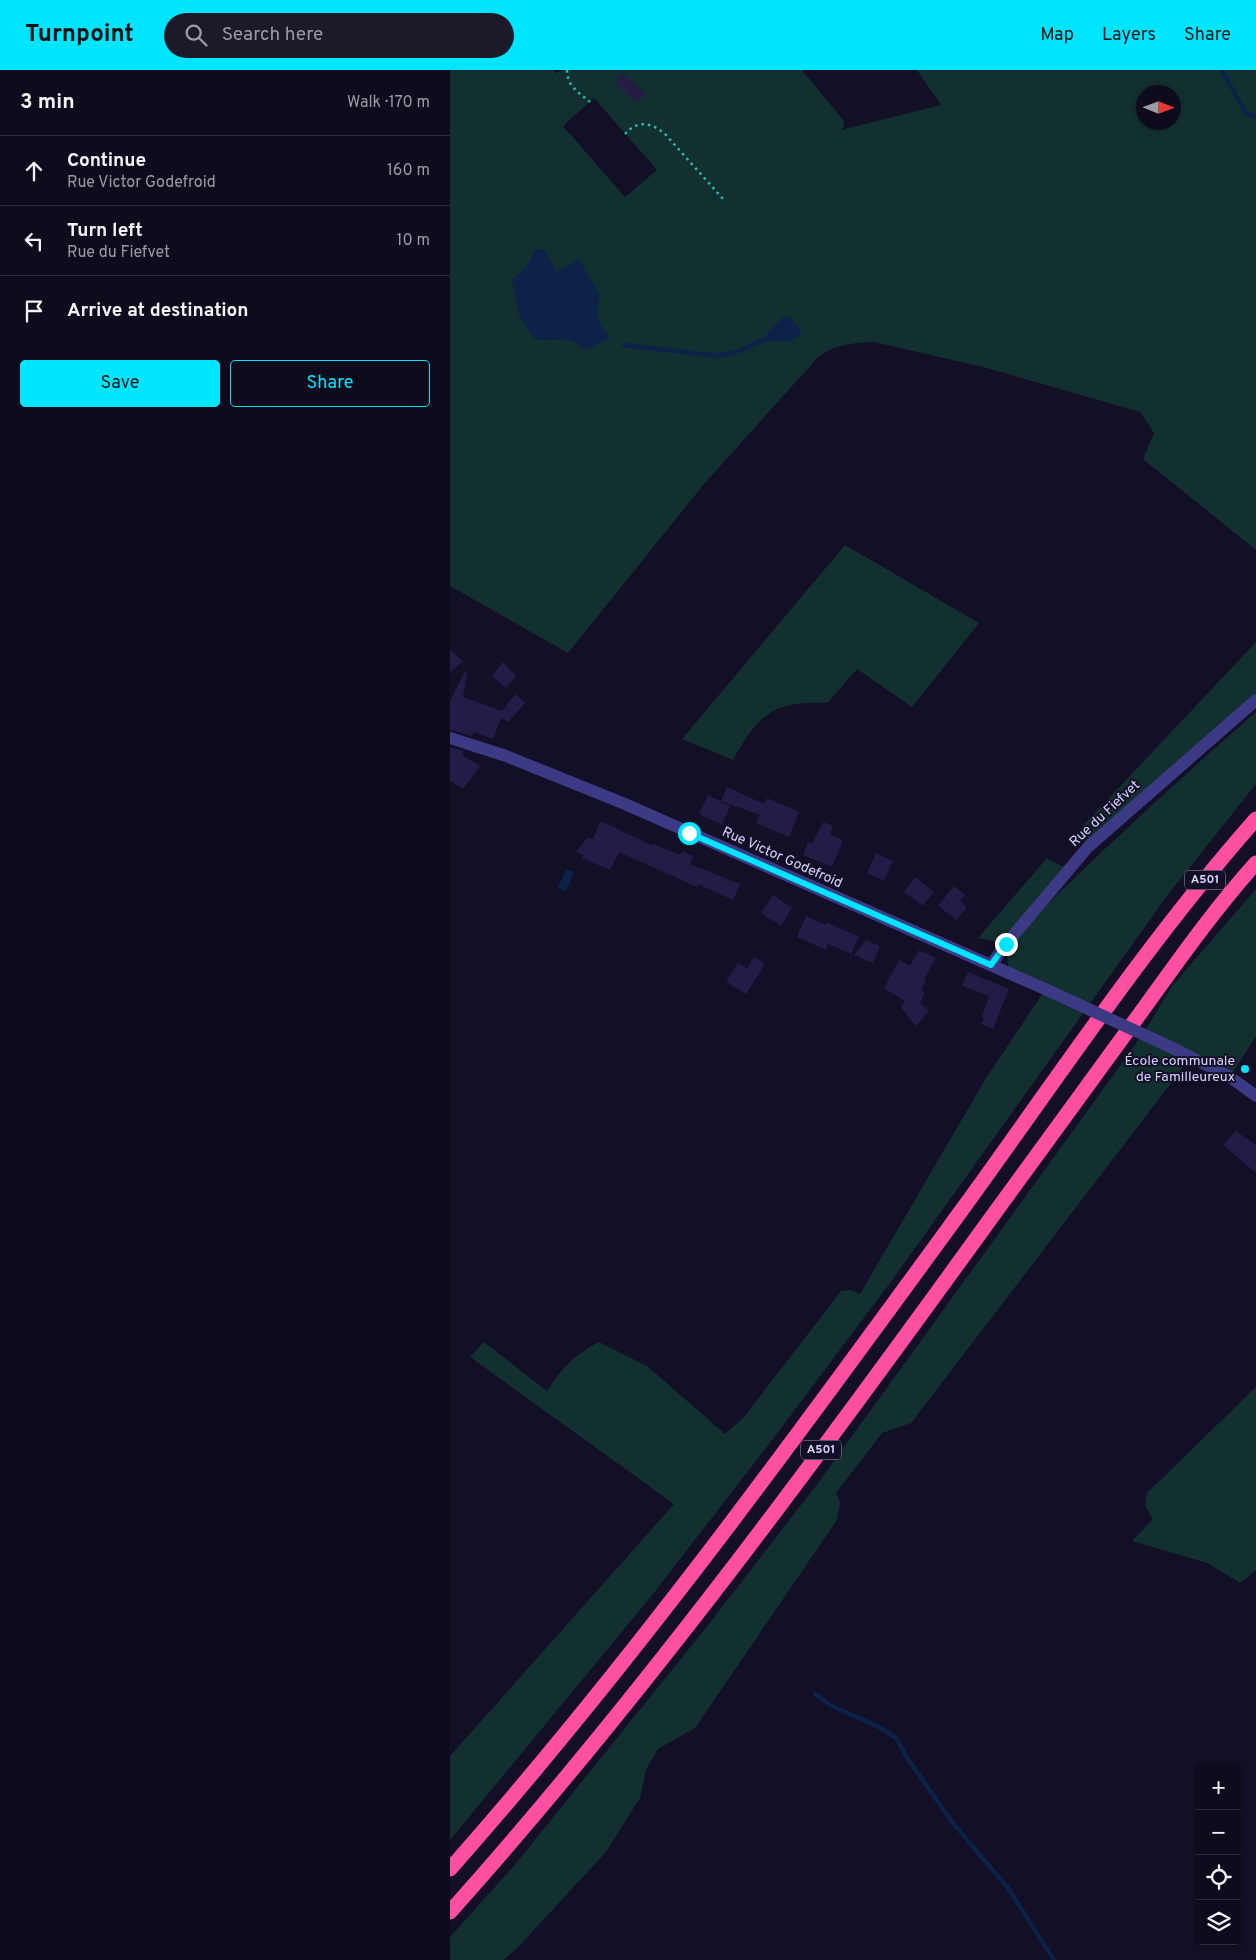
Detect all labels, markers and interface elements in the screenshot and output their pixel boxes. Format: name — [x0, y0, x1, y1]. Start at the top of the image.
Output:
search box — [164, 13, 514, 58]
text: Turnpoint — [25, 20, 134, 50]
icon: search — [182, 21, 210, 49]
text: Search here — [222, 23, 323, 47]
text: Map — [1040, 24, 1074, 47]
text: Layers — [1102, 24, 1156, 47]
text: Share — [1184, 24, 1231, 47]
north arrow — [1136, 85, 1181, 130]
text: 3 min — [20, 89, 75, 116]
text: Walk · 170 m — [347, 93, 430, 113]
text: Continue — [67, 149, 146, 173]
icon: ahead — [20, 157, 48, 185]
text: 160 m — [387, 161, 430, 181]
text: Rue Victor Godefroid — [67, 173, 216, 193]
text: Turn left — [67, 219, 143, 243]
icon: left — [20, 227, 48, 255]
text: 10 m — [396, 231, 430, 251]
text: Rue du Fiefvet — [67, 243, 170, 263]
icon: arrive — [20, 297, 48, 325]
text: Arrive at destination — [67, 299, 248, 323]
button: Save — [20, 360, 220, 407]
button: Share — [230, 360, 430, 407]
street label: Rue du Fiefvet — [1066, 777, 1144, 851]
route start — [678, 822, 701, 845]
street label: Rue Victor Godefroid — [719, 824, 845, 892]
road number: A501 — [1185, 870, 1225, 890]
route end — [995, 933, 1018, 956]
place label: École communale de Familleureux — [1124, 1052, 1235, 1086]
marker: École communale de Familleureux — [1239, 1063, 1251, 1075]
road number: A501 — [801, 1440, 841, 1460]
map controls — [1196, 1765, 1241, 1945]
button: + — [1196, 1765, 1241, 1810]
button: − — [1196, 1810, 1241, 1855]
button: locate — [1196, 1855, 1241, 1900]
button: layers — [1196, 1900, 1241, 1945]

